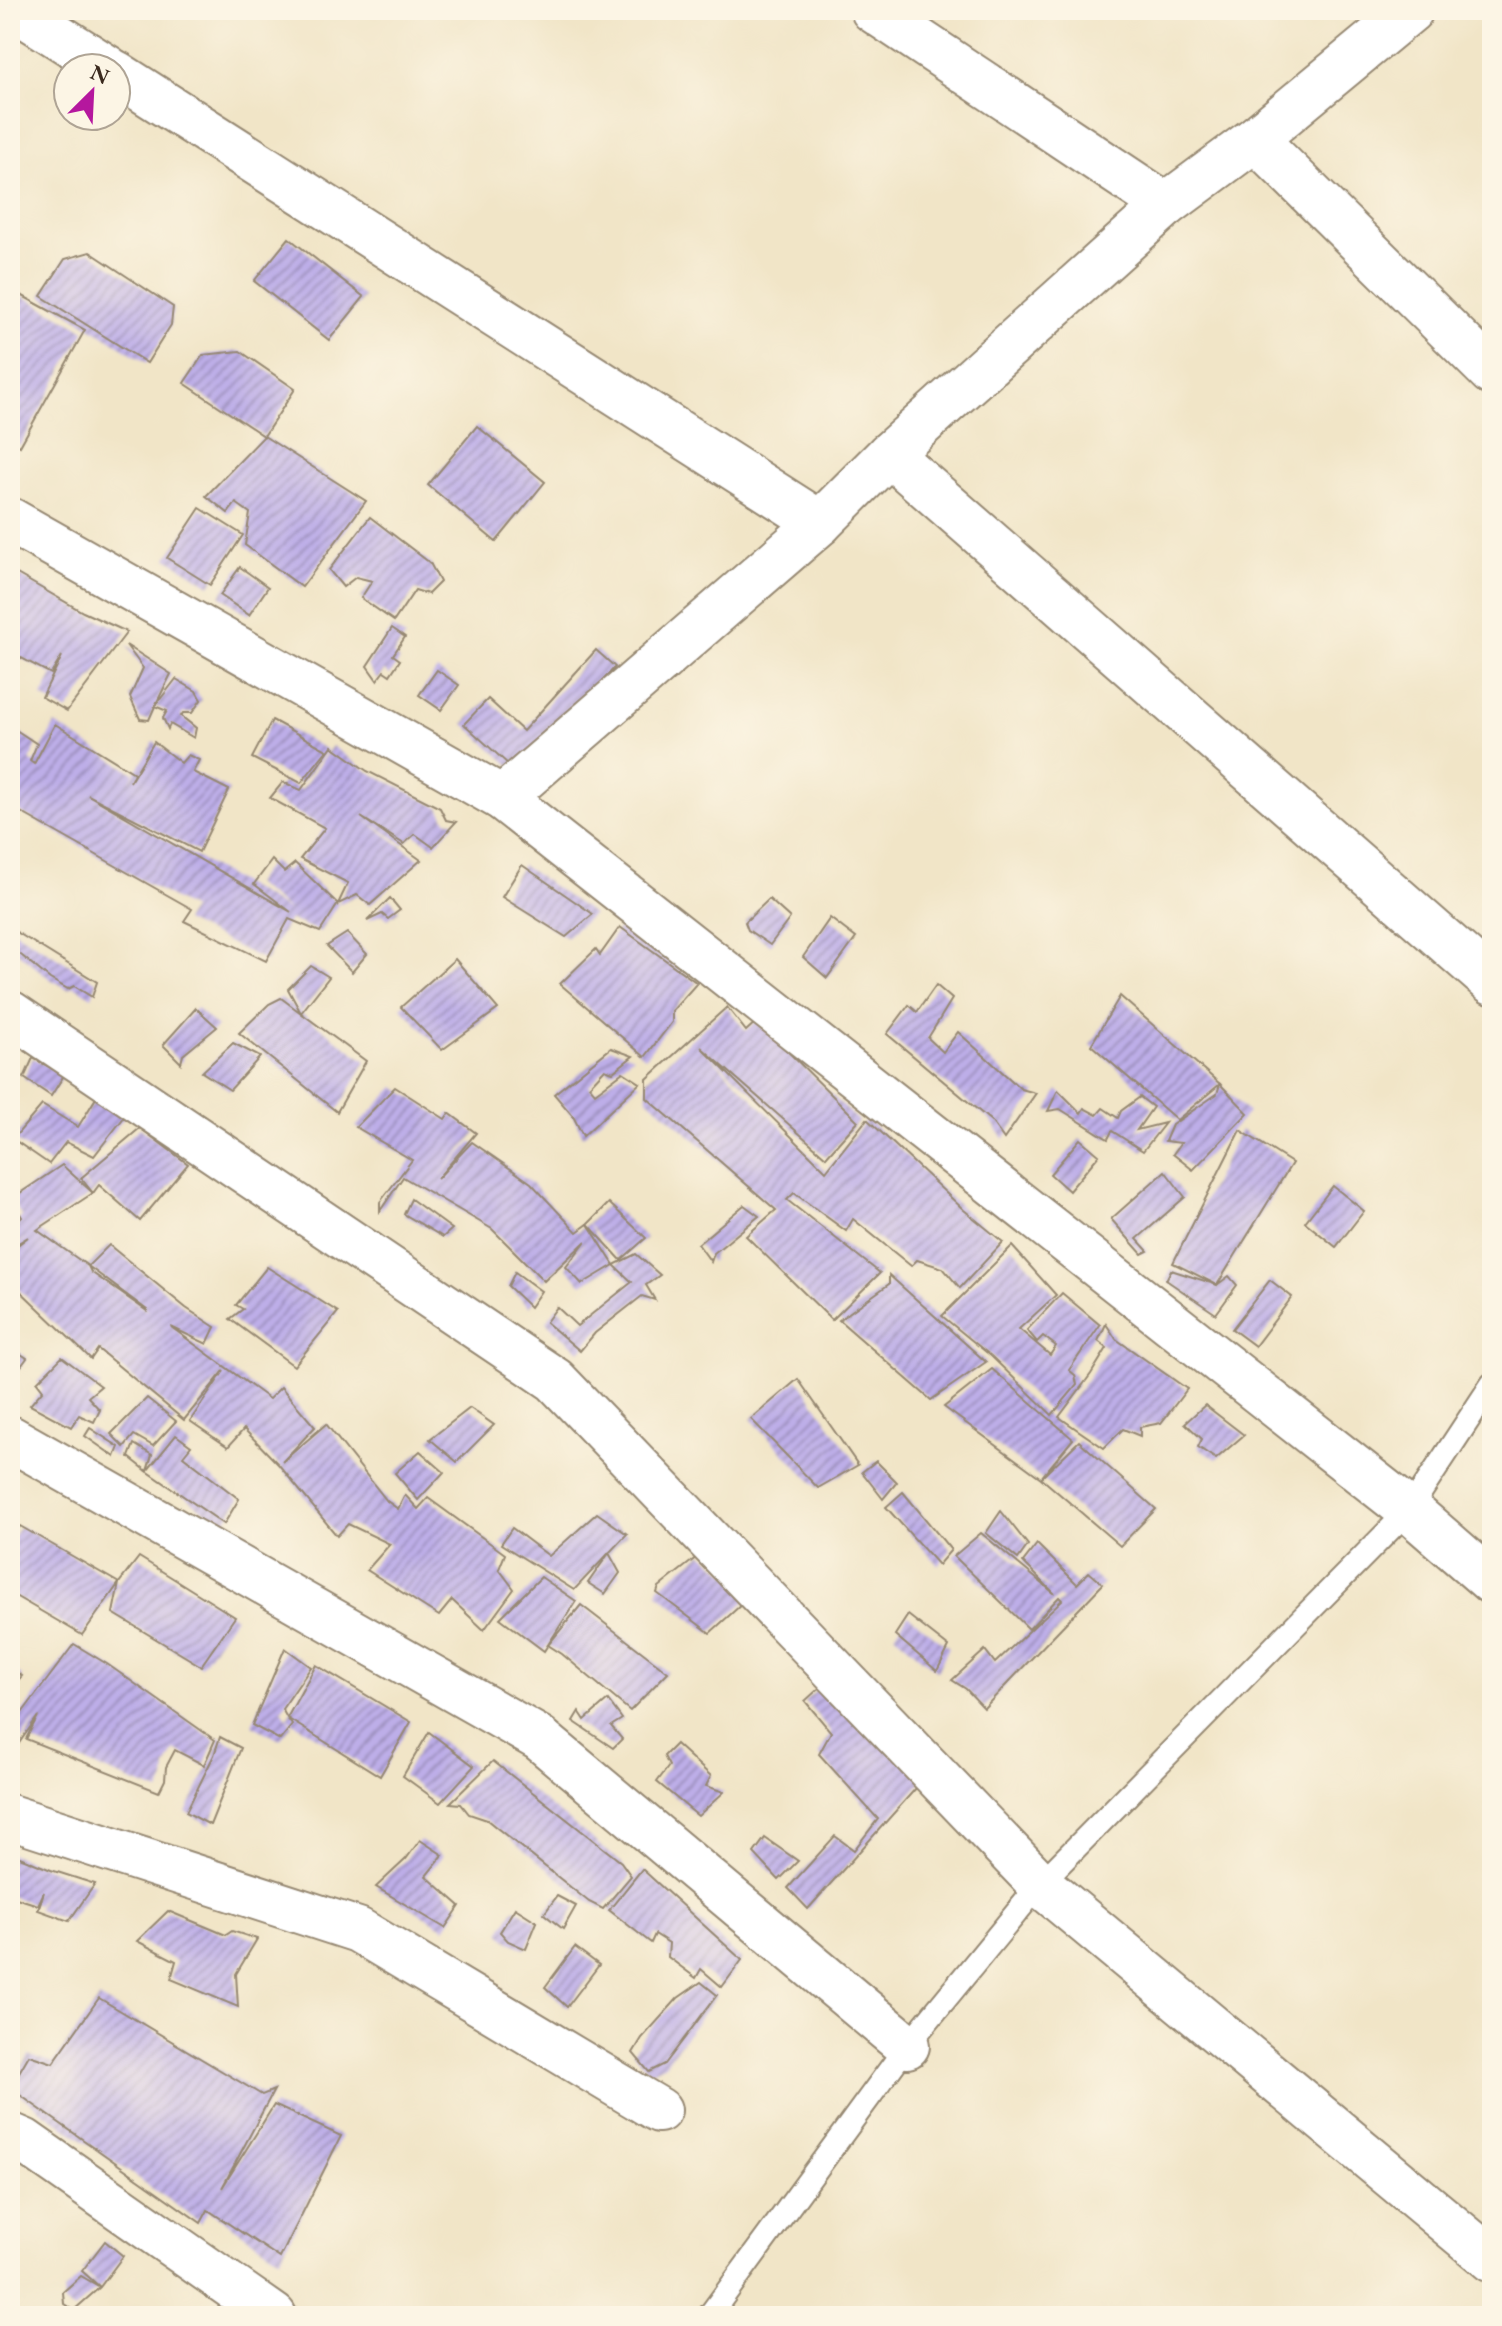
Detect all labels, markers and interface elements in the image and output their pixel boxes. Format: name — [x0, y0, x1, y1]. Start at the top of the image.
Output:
north arrow — [52, 52, 132, 132]
text: N — [86, 57, 114, 91]

